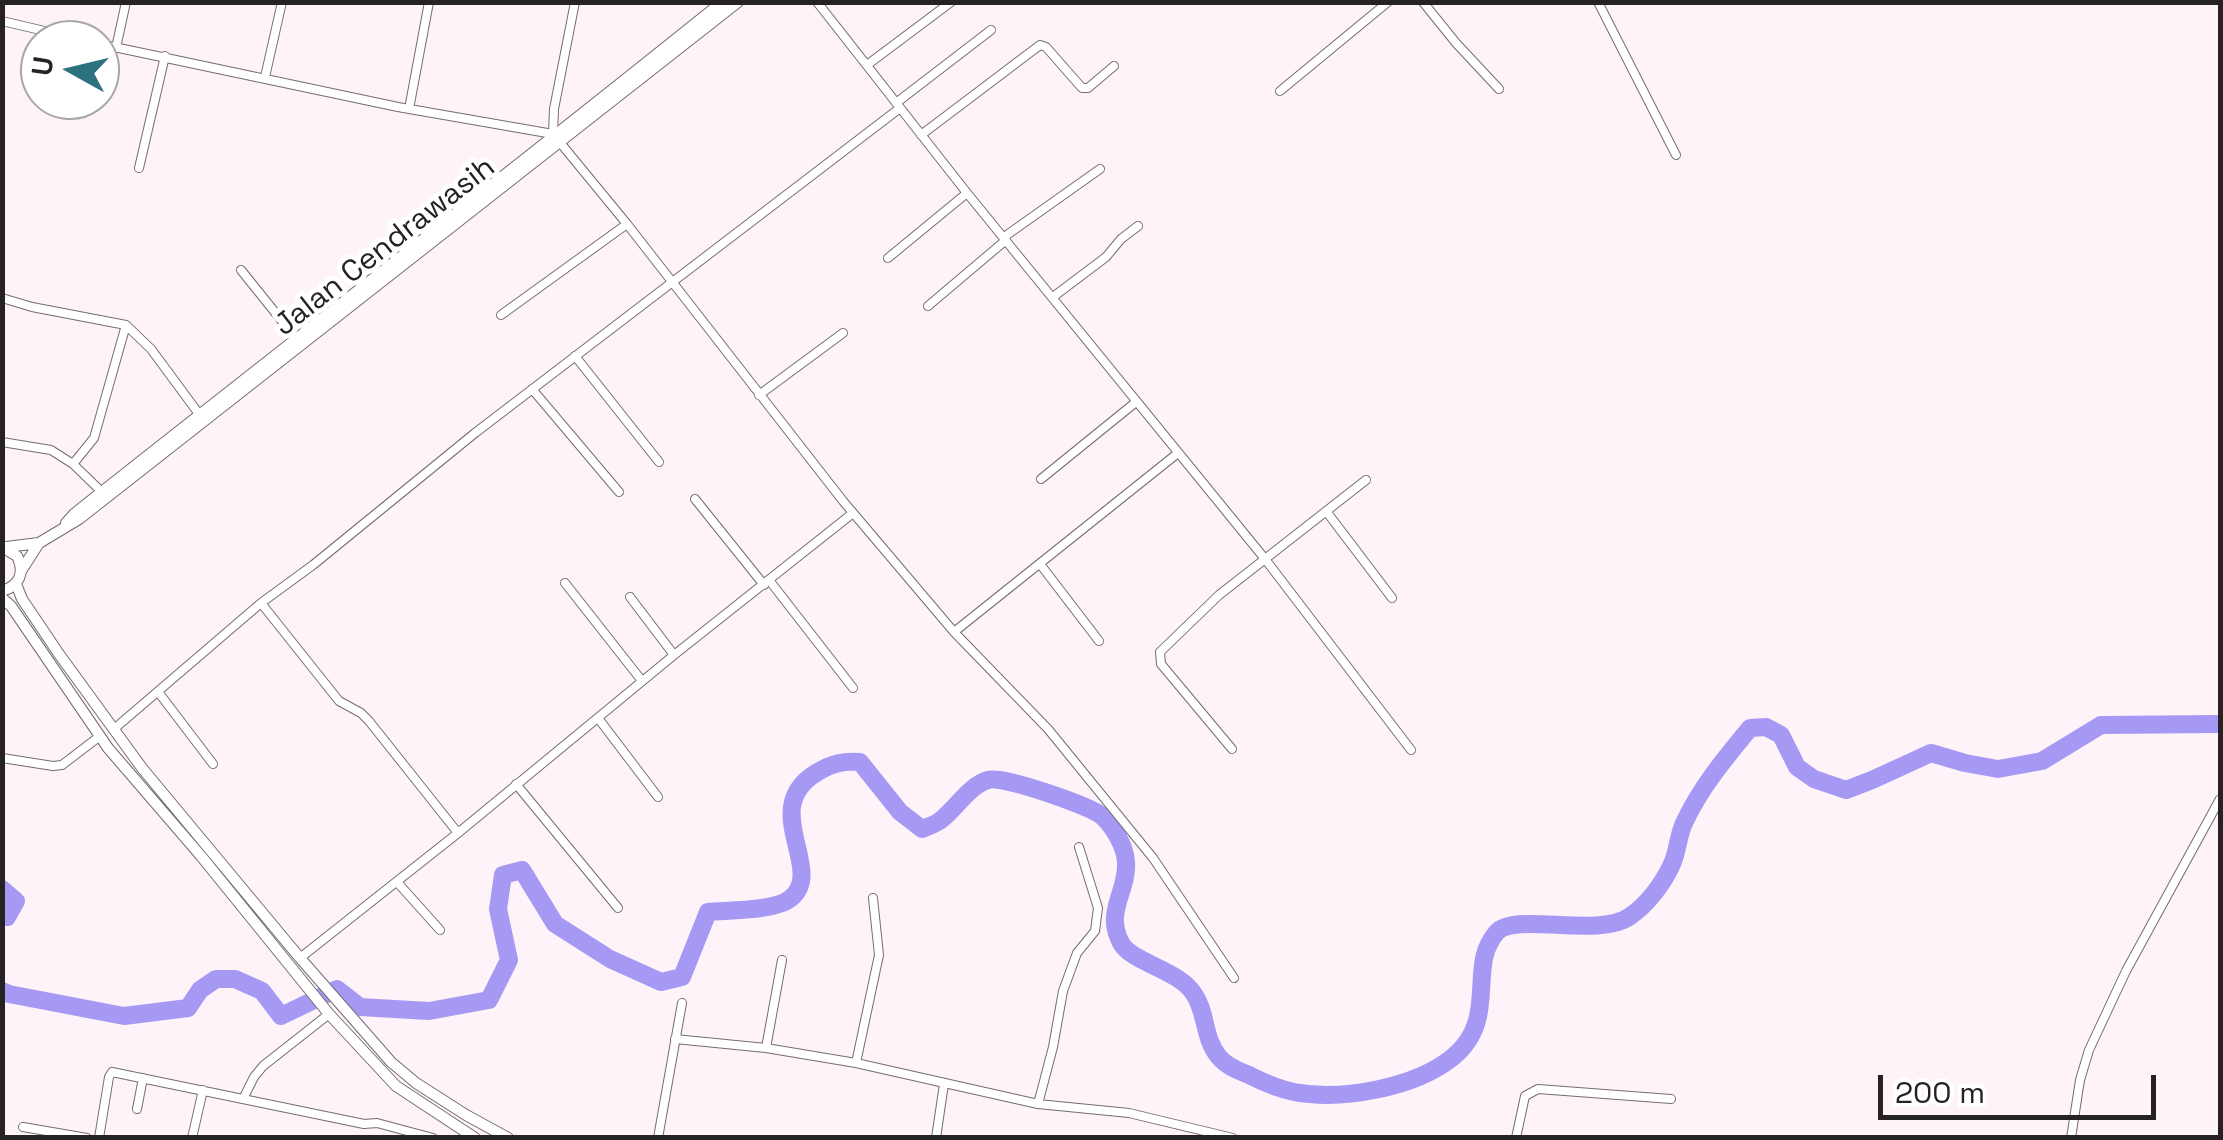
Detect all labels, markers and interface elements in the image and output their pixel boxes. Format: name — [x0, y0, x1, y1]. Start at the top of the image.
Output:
north arrow — [20, 20, 120, 120]
text: U — [23, 54, 61, 78]
street label: Jalan Cendrawasih — [268, 150, 502, 344]
scale bar — [1883, 1055, 2160, 1117]
text: 200 m — [1895, 1073, 1985, 1112]

